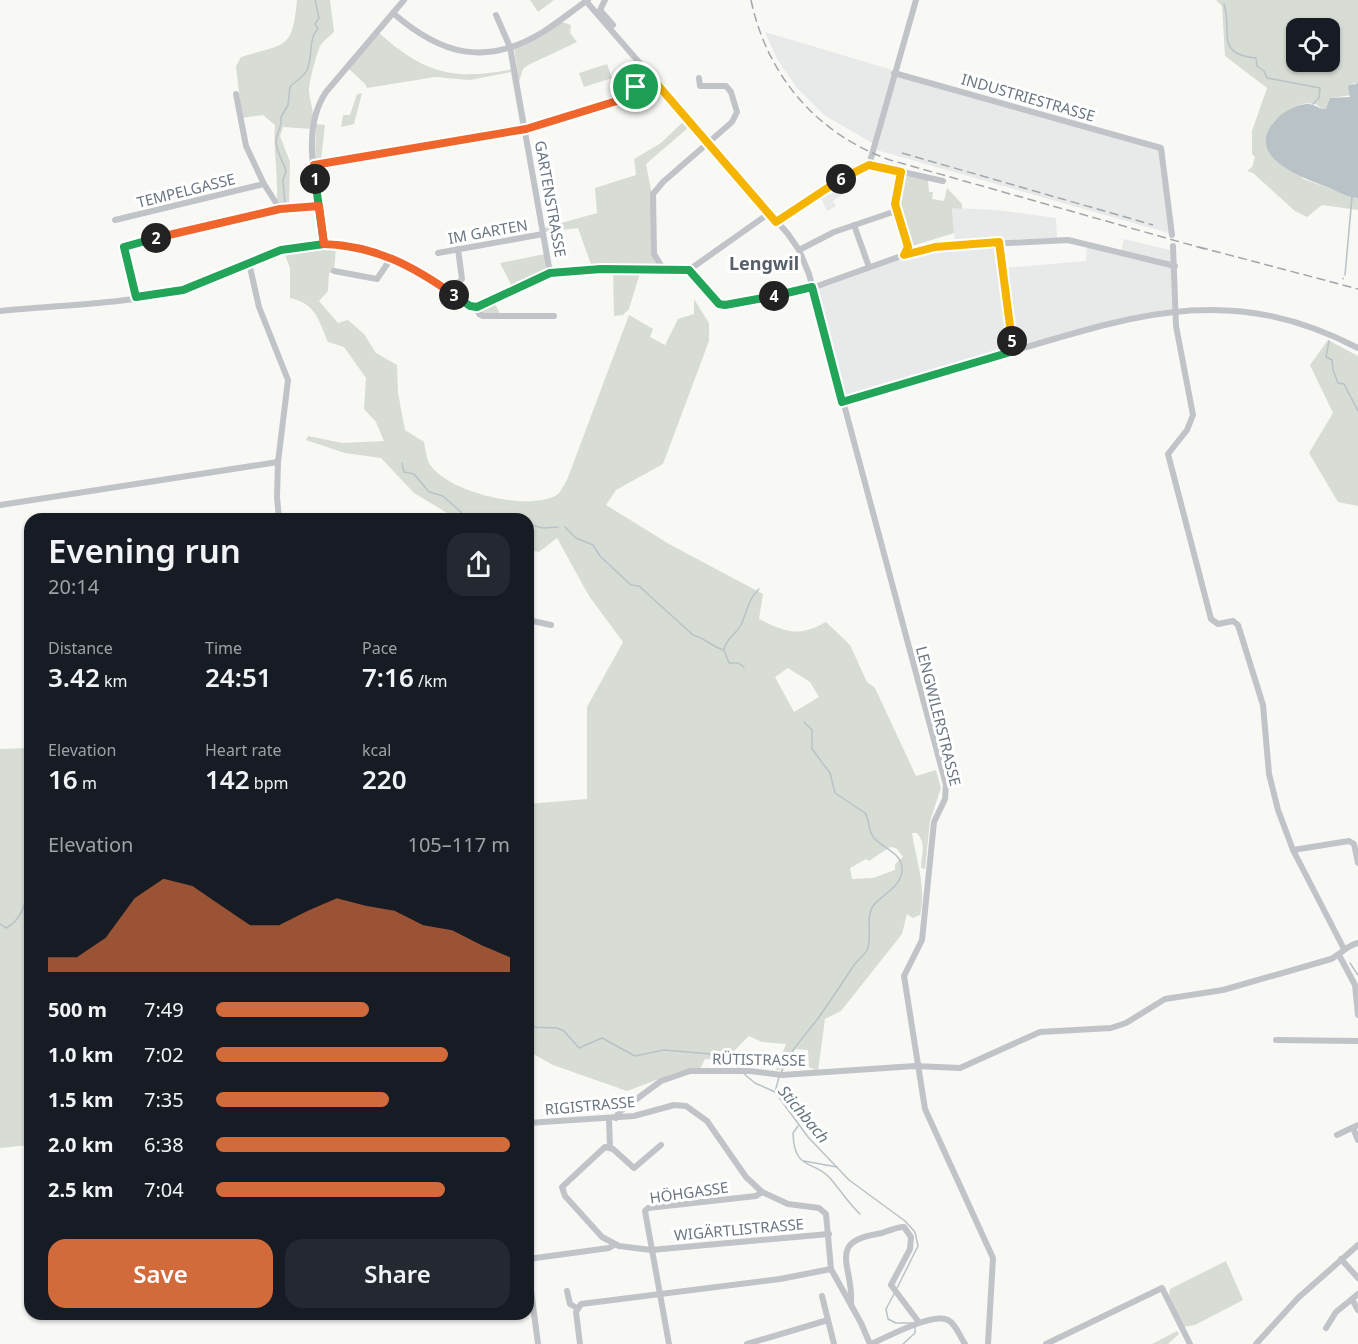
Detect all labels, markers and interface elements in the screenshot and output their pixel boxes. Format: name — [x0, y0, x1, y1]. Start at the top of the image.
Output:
map controls — [1286, 18, 1340, 72]
button: locate — [1286, 18, 1340, 72]
pin — [610, 61, 661, 112]
street label: INDUSTRIESTRASSE — [959, 68, 1097, 126]
icon: arrive — [619, 70, 652, 103]
street label: GARTENSTRASSE — [531, 139, 571, 259]
pin: 1 — [300, 164, 330, 194]
pin: 6 — [826, 164, 856, 194]
street label: TEMPELGASSE — [135, 168, 237, 212]
text: 1 — [310, 168, 320, 190]
text: 6 — [836, 168, 846, 190]
street label: IM GARTEN — [446, 214, 529, 248]
pin: 2 — [141, 223, 171, 253]
text: 2 — [151, 227, 161, 249]
district label: Lengwil — [729, 251, 799, 275]
pin: 3 — [439, 280, 469, 310]
pin: 4 — [759, 281, 789, 311]
text: 3 — [449, 284, 459, 306]
text: 4 — [769, 285, 779, 307]
pin: 5 — [997, 326, 1027, 356]
text: 5 — [1007, 330, 1017, 352]
text: Evening run — [48, 528, 241, 573]
button: share — [447, 533, 510, 596]
text: 20:14 — [48, 573, 99, 600]
text: Distance — [48, 637, 113, 659]
text: Time — [205, 637, 242, 659]
text: Pace — [362, 637, 397, 659]
street label: LENGWILERSTRASSE — [912, 644, 966, 788]
text: 3.42 — [48, 659, 100, 695]
text: 24:51 — [205, 659, 272, 695]
text: 7:16 — [362, 659, 414, 695]
text: km — [100, 670, 127, 692]
text: /km — [414, 670, 447, 692]
text: Elevation — [48, 739, 116, 761]
text: Heart rate — [205, 739, 281, 761]
text: kcal — [362, 739, 391, 761]
text: 16 — [48, 761, 78, 797]
text: 142 — [205, 761, 250, 797]
text: 220 — [362, 761, 407, 797]
text: m — [78, 772, 97, 794]
text: bpm — [250, 772, 288, 794]
text: Elevation — [48, 831, 133, 858]
text: 105–117 m — [407, 831, 510, 858]
text: 500 m — [48, 996, 107, 1023]
text: 7:49 — [144, 996, 184, 1023]
text: 1.0 km — [48, 1041, 114, 1068]
text: 7:02 — [144, 1041, 184, 1068]
street label: RÜTISTRASSE — [712, 1048, 806, 1070]
water label: Stichbach — [773, 1081, 835, 1147]
text: 1.5 km — [48, 1086, 114, 1113]
text: 7:35 — [144, 1086, 184, 1113]
street label: RIGISTRASSE — [544, 1091, 636, 1119]
text: 2.0 km — [48, 1131, 114, 1158]
text: 6:38 — [144, 1131, 184, 1158]
text: 2.5 km — [48, 1176, 114, 1203]
text: 7:04 — [144, 1176, 184, 1203]
street label: HÖHGASSE — [648, 1177, 729, 1207]
street label: WIGÄRTLISTRASSE — [673, 1213, 805, 1245]
button: Save — [48, 1239, 273, 1308]
button: Share — [285, 1239, 510, 1308]

